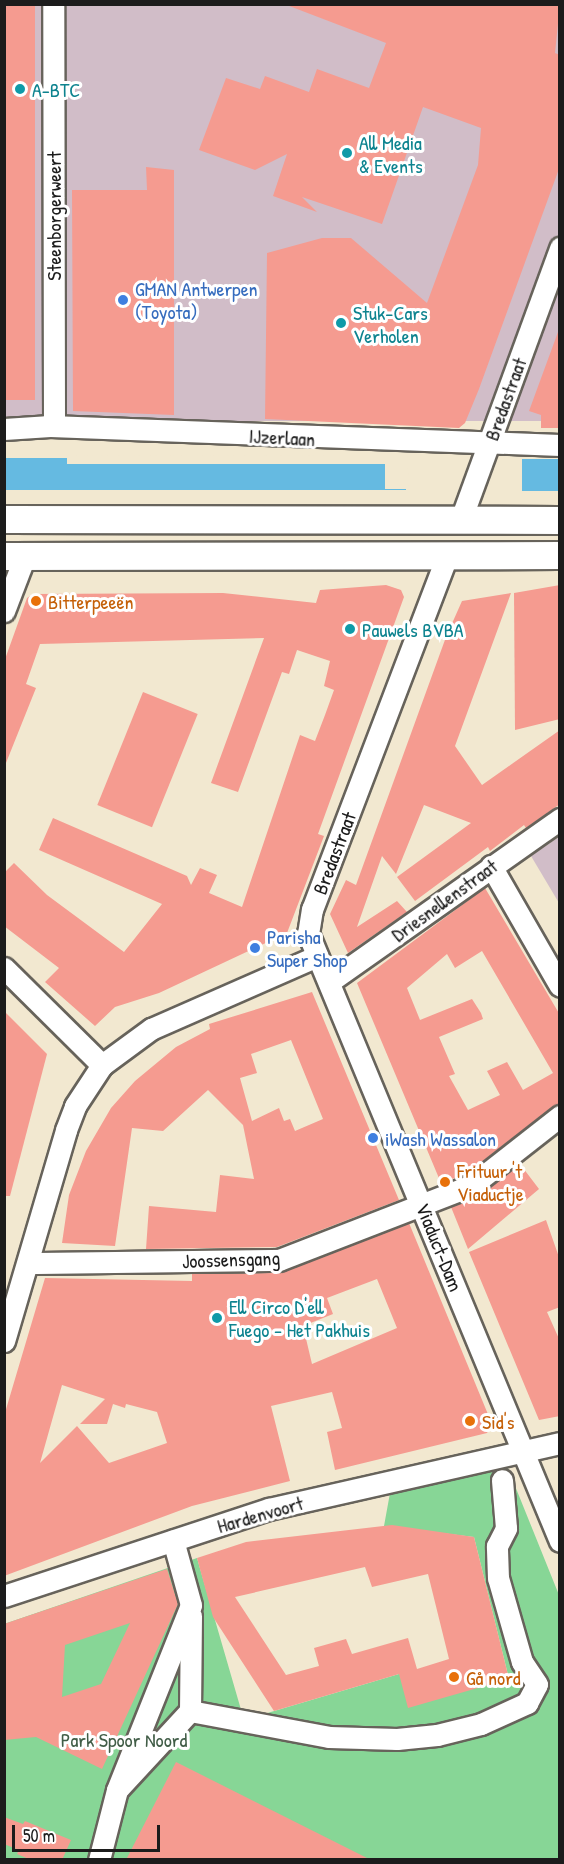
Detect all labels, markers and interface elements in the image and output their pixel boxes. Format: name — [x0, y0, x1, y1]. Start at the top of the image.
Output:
place label: A-BTC — [32, 77, 80, 101]
marker: A-BTC — [13, 82, 27, 96]
place label: All Media & Events — [359, 130, 423, 177]
marker: All Media & Events — [340, 146, 354, 160]
street label: Steenborgerweert — [41, 151, 65, 281]
place label: GMAN Antwerpen (Toyota) — [135, 276, 258, 323]
marker: GMAN Antwerpen (Toyota) — [116, 293, 130, 307]
place label: Stuk-Cars Verholen — [353, 300, 428, 347]
marker: Stuk-Cars Verholen — [334, 316, 348, 330]
street label: Bredastraat — [479, 354, 531, 444]
street label: IJzerlaan — [248, 423, 316, 451]
place label: Bitterpeeën — [48, 589, 134, 613]
marker: Bitterpeeën — [29, 594, 43, 608]
place label: Pauwels BVBA — [362, 617, 464, 641]
marker: Pauwels BVBA — [343, 622, 357, 636]
street label: Bredastraat — [307, 808, 361, 898]
street label: Driesnellenstraat — [386, 854, 502, 946]
place label: Parisha Super Shop — [267, 924, 347, 971]
marker: Parisha Super Shop — [248, 941, 262, 955]
place label: iWash Wassalon — [385, 1126, 496, 1150]
marker: iWash Wassalon — [366, 1131, 380, 1145]
place label: Frituur 't Viaductje — [457, 1158, 524, 1205]
marker: Frituur 't Viaductje — [438, 1175, 452, 1189]
street label: Viaduct-Dam — [411, 1199, 469, 1295]
street label: Joossensgang — [181, 1245, 281, 1273]
place label: Ell Circo D'ell Fuego - Het Pakhuis — [229, 1294, 370, 1341]
marker: Ell Circo D'ell Fuego - Het Pakhuis — [210, 1311, 224, 1325]
place label: Sid's — [482, 1409, 514, 1433]
marker: Sid's — [463, 1414, 477, 1428]
street label: Hardenvoort — [214, 1490, 306, 1538]
place label: Gå nord — [466, 1665, 521, 1689]
marker: Gå nord — [447, 1670, 461, 1684]
park label: Park Spoor Noord — [61, 1727, 187, 1751]
scale bar — [15, 1813, 164, 1851]
text: 50 m — [23, 1823, 55, 1848]

